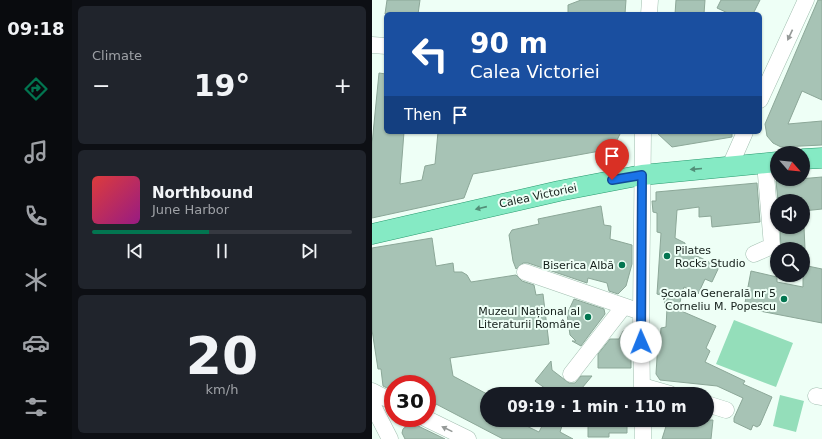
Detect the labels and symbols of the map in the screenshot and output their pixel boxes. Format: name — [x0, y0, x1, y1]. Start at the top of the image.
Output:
one-way arrow — [787, 30, 793, 41]
pin — [595, 139, 629, 180]
north arrow — [770, 146, 810, 186]
one-way arrow — [690, 165, 702, 172]
street label: Calea Victoriei — [498, 181, 578, 211]
one-way arrow — [474, 206, 487, 212]
place label: Pilates Rocks Studio — [675, 244, 746, 270]
marker: Pilates Rocks Studio — [662, 251, 672, 261]
place label: Biserica Albă — [543, 259, 614, 272]
marker: Biserica Albă — [617, 260, 627, 270]
place label: Școala Generală nr 5 Corneliu M. Popescu — [661, 287, 776, 313]
marker: Școala Generală nr 5 Corneliu M. Popescu — [779, 294, 789, 304]
place label: Muzeul Național al Literaturii Române — [478, 305, 580, 331]
marker: Muzeul Național al Literaturii Române — [583, 312, 593, 322]
position arrow — [620, 321, 662, 363]
speed limit sign: 30 — [384, 375, 436, 427]
one-way arrow — [441, 425, 453, 432]

